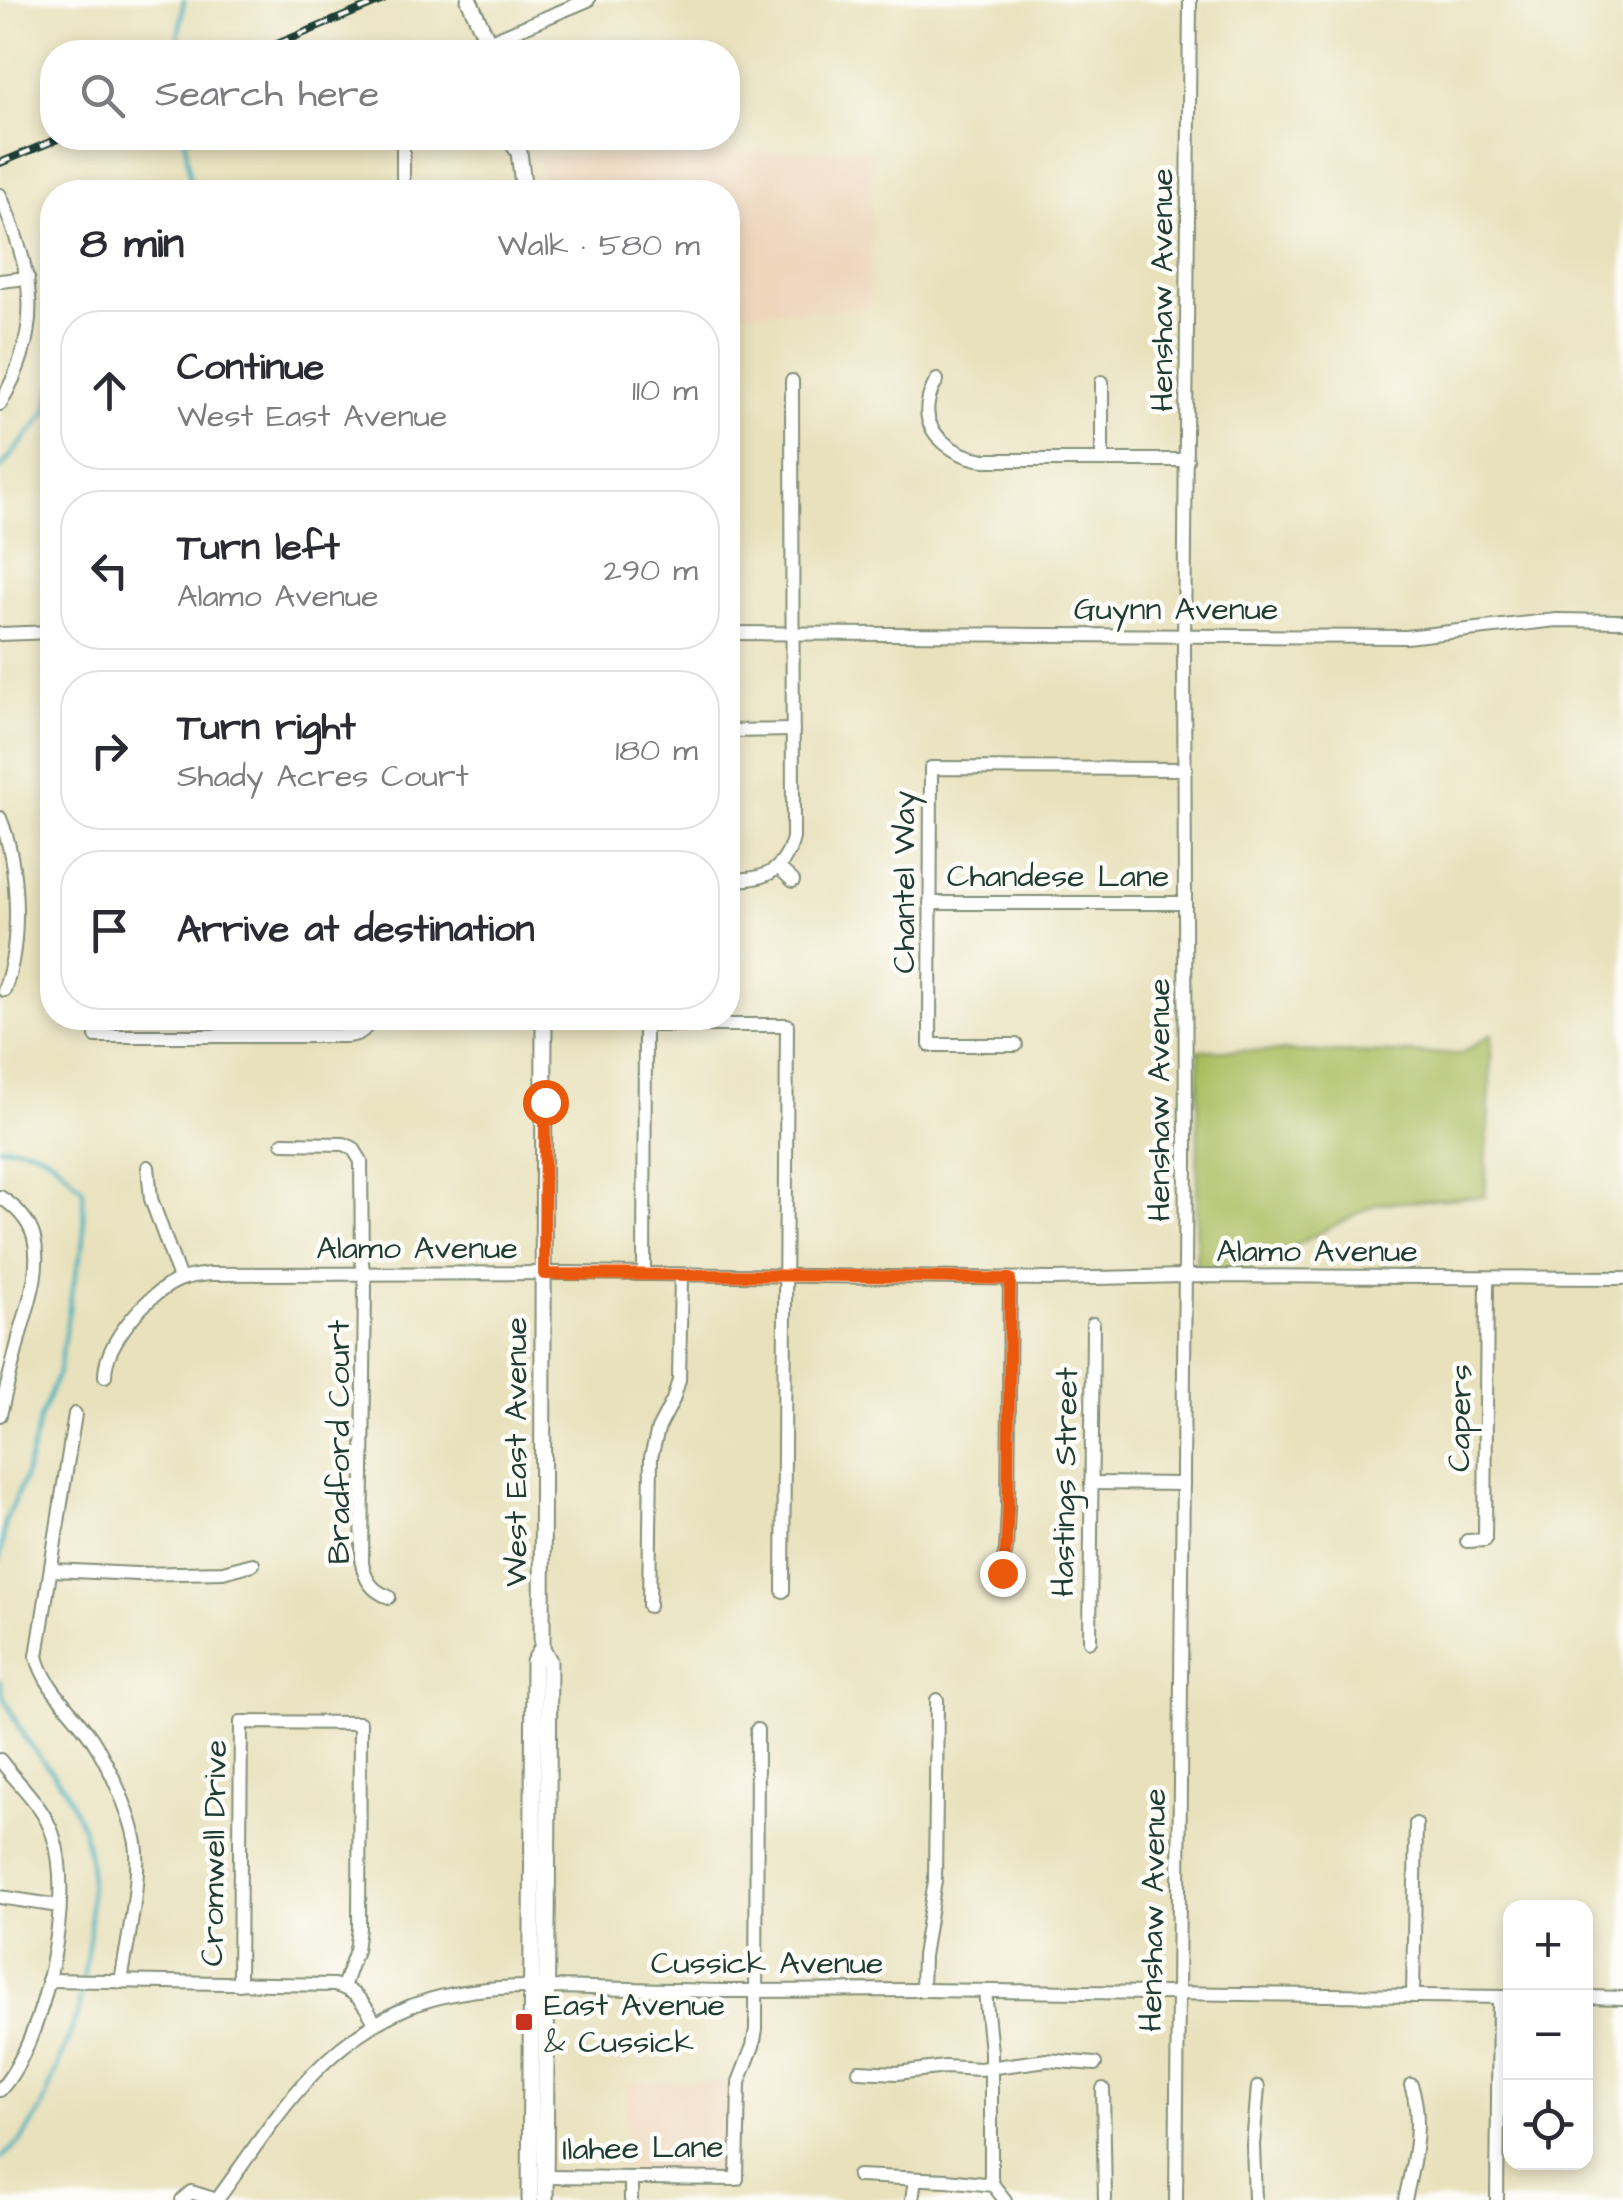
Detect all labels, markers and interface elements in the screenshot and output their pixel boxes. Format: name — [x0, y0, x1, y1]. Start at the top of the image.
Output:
search box — [40, 40, 740, 150]
icon: search — [75, 68, 130, 123]
text: Search here — [155, 69, 379, 121]
street label: Henshaw Avenue — [1140, 168, 1185, 412]
text: 8 min — [80, 216, 184, 274]
text: Walk · 580 m — [498, 223, 700, 268]
text: Continue — [177, 342, 324, 394]
icon: ahead — [82, 363, 137, 418]
text: 110 m — [632, 368, 698, 413]
text: West East Avenue — [177, 394, 447, 439]
text: Turn left — [177, 522, 340, 574]
icon: left — [82, 543, 137, 598]
text: 290 m — [604, 548, 698, 593]
text: Alamo Avenue — [177, 574, 379, 619]
street label: Guynn Avenue — [1074, 587, 1278, 632]
text: Turn right — [177, 702, 356, 754]
icon: right — [82, 723, 137, 778]
text: 180 m — [615, 728, 698, 773]
text: Shady Acres Court — [177, 754, 469, 799]
street label: Chantel Way — [882, 791, 927, 973]
street label: Chandese Lane — [947, 854, 1169, 899]
icon: arrive — [82, 903, 137, 958]
text: Arrive at destination — [177, 904, 534, 956]
street label: Henshaw Avenue — [1137, 978, 1182, 1222]
route start — [523, 1080, 569, 1126]
street label: Alamo Avenue — [316, 1226, 518, 1271]
street label: Alamo Avenue — [1216, 1229, 1418, 1274]
street label: West East Avenue — [494, 1317, 539, 1587]
street label: Bradford Court — [317, 1320, 362, 1564]
street label: Capers — [1437, 1364, 1484, 1472]
street label: Hastings Street — [1041, 1367, 1090, 1597]
route end — [980, 1551, 1026, 1597]
street label: Cromwell Drive — [190, 1739, 239, 1967]
street label: Henshaw Avenue — [1129, 1788, 1178, 2032]
map controls — [1503, 1900, 1593, 2170]
button: + — [1503, 1900, 1593, 1990]
street label: Cussick Avenue — [651, 1941, 883, 1986]
place label: East Avenue & Cussick — [544, 1983, 725, 2065]
button: − — [1503, 1990, 1593, 2080]
marker: East Avenue & Cussick — [513, 2011, 535, 2033]
button: locate — [1503, 2080, 1593, 2170]
street label: Ilahee Lane — [562, 2125, 724, 2172]

